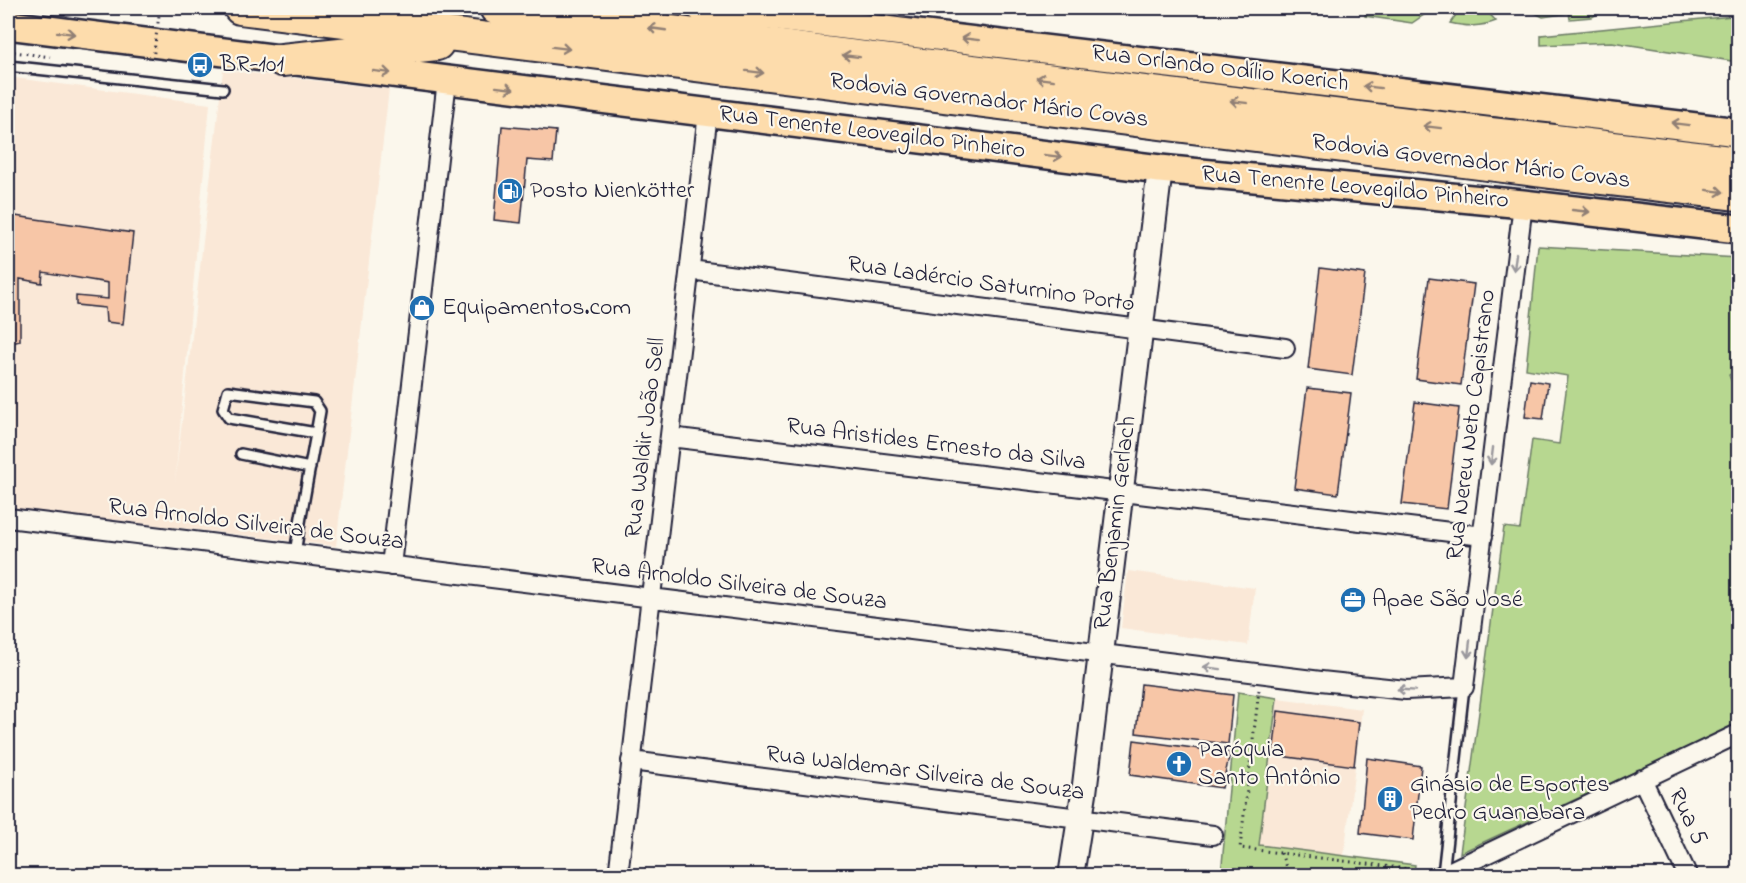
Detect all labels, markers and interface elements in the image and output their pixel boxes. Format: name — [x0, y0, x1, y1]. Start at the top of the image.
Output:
one-way arrow — [648, 24, 668, 35]
one-way arrow — [55, 27, 75, 38]
one-way arrow — [960, 33, 980, 44]
street label: Rua Orlando Odílio Koerich — [1089, 36, 1351, 102]
one-way arrow — [551, 42, 571, 53]
place label: BR-101 — [219, 48, 284, 83]
bus stop icon: BR-101 — [185, 50, 215, 80]
one-way arrow — [842, 50, 862, 61]
street label: Rodovia Governador Mário Covas — [827, 64, 1151, 138]
one-way arrow — [372, 67, 391, 78]
one-way arrow — [744, 67, 764, 78]
one-way arrow — [1036, 73, 1055, 84]
one-way arrow — [1363, 81, 1382, 92]
one-way arrow — [494, 82, 514, 93]
street label: Rua Tenente Leovegildo Pinheiro — [717, 97, 1027, 169]
one-way arrow — [1229, 97, 1249, 108]
one-way arrow — [1671, 119, 1691, 130]
one-way arrow — [1423, 121, 1442, 132]
street label: Rodovia Governador Mário Covas — [1309, 125, 1633, 199]
one-way arrow — [1042, 151, 1062, 162]
street label: Rua Tenente Leovegildo Pinheiro — [1200, 157, 1510, 219]
place label: Posto Nienkötter — [530, 174, 695, 209]
fuel station icon: Posto Nienkötter — [495, 176, 525, 206]
one-way arrow — [1704, 186, 1724, 197]
one-way arrow — [1571, 206, 1591, 217]
street label: Rua Ladércio Saturnino Porto — [845, 248, 1137, 322]
one-way arrow — [1510, 252, 1521, 272]
street label: Rua Nereu Neto Capistrano — [1438, 288, 1506, 562]
place label: Equipamentos.com — [442, 291, 631, 326]
shop icon: Equipamentos.com — [407, 293, 437, 323]
street label: Rua Waldir João Sell — [616, 336, 676, 540]
street label: Rua Aristides Ernesto da Silva — [784, 409, 1088, 481]
street label: Rua Benjamin Gerlach — [1086, 414, 1146, 632]
one-way arrow — [1487, 445, 1498, 465]
street label: Rua Arnoldo Silveira de Souza — [106, 489, 406, 561]
street label: Rua Arnoldo Silveira de Souza — [589, 549, 889, 621]
place label: Apae São José — [1372, 583, 1523, 618]
office icon: Apae São José — [1338, 585, 1368, 615]
one-way arrow — [1463, 639, 1474, 659]
one-way arrow — [1203, 662, 1223, 673]
one-way arrow — [1396, 684, 1416, 695]
place label: Paróquia Santo Antônio — [1198, 733, 1341, 796]
street label: Rua Waldemar Silveira de Souza — [764, 737, 1086, 811]
church icon: Paróquia Santo Antônio — [1164, 749, 1194, 779]
place label: Ginásio de Esportes Pedro Guanabara — [1410, 768, 1609, 831]
street label: Rua 5 — [1658, 783, 1716, 852]
building icon: Ginásio de Esportes Pedro Guanabara — [1375, 784, 1405, 814]

